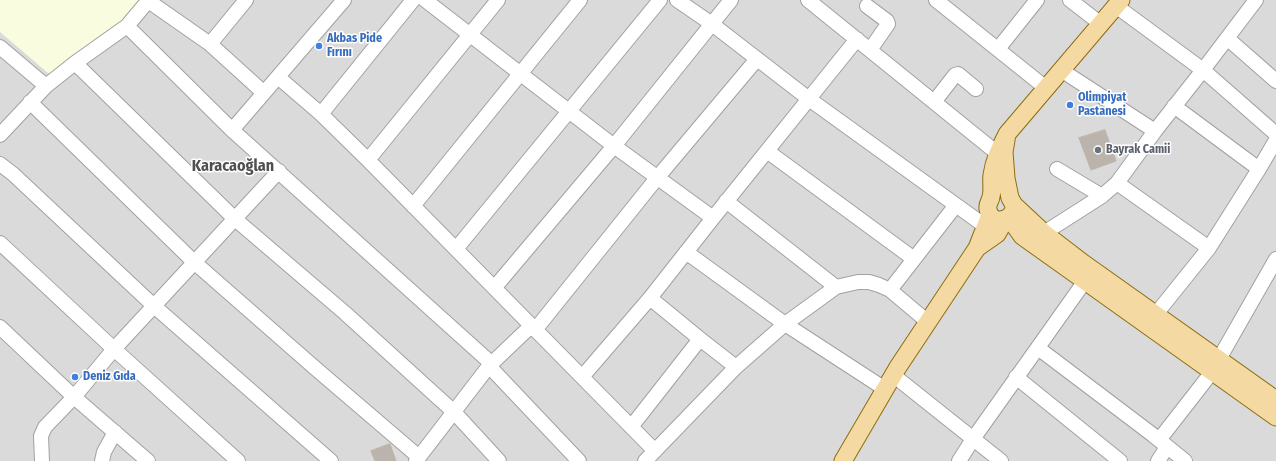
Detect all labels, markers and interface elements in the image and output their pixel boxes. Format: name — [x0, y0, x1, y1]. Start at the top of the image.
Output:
place label: Akbas Pide Fırını — [327, 32, 382, 60]
marker: Akbas Pide Fırını — [314, 41, 324, 51]
place label: Olimpiyat Pastanesi — [1078, 91, 1126, 119]
marker: Olimpiyat Pastanesi — [1065, 100, 1075, 110]
place label: Bayrak Camii — [1106, 143, 1170, 157]
marker: Bayrak Camii — [1093, 145, 1103, 155]
district label: Karacaoğlan — [192, 157, 274, 177]
place label: Deniz Gıda — [83, 370, 136, 384]
marker: Deniz Gıda — [70, 372, 80, 382]

